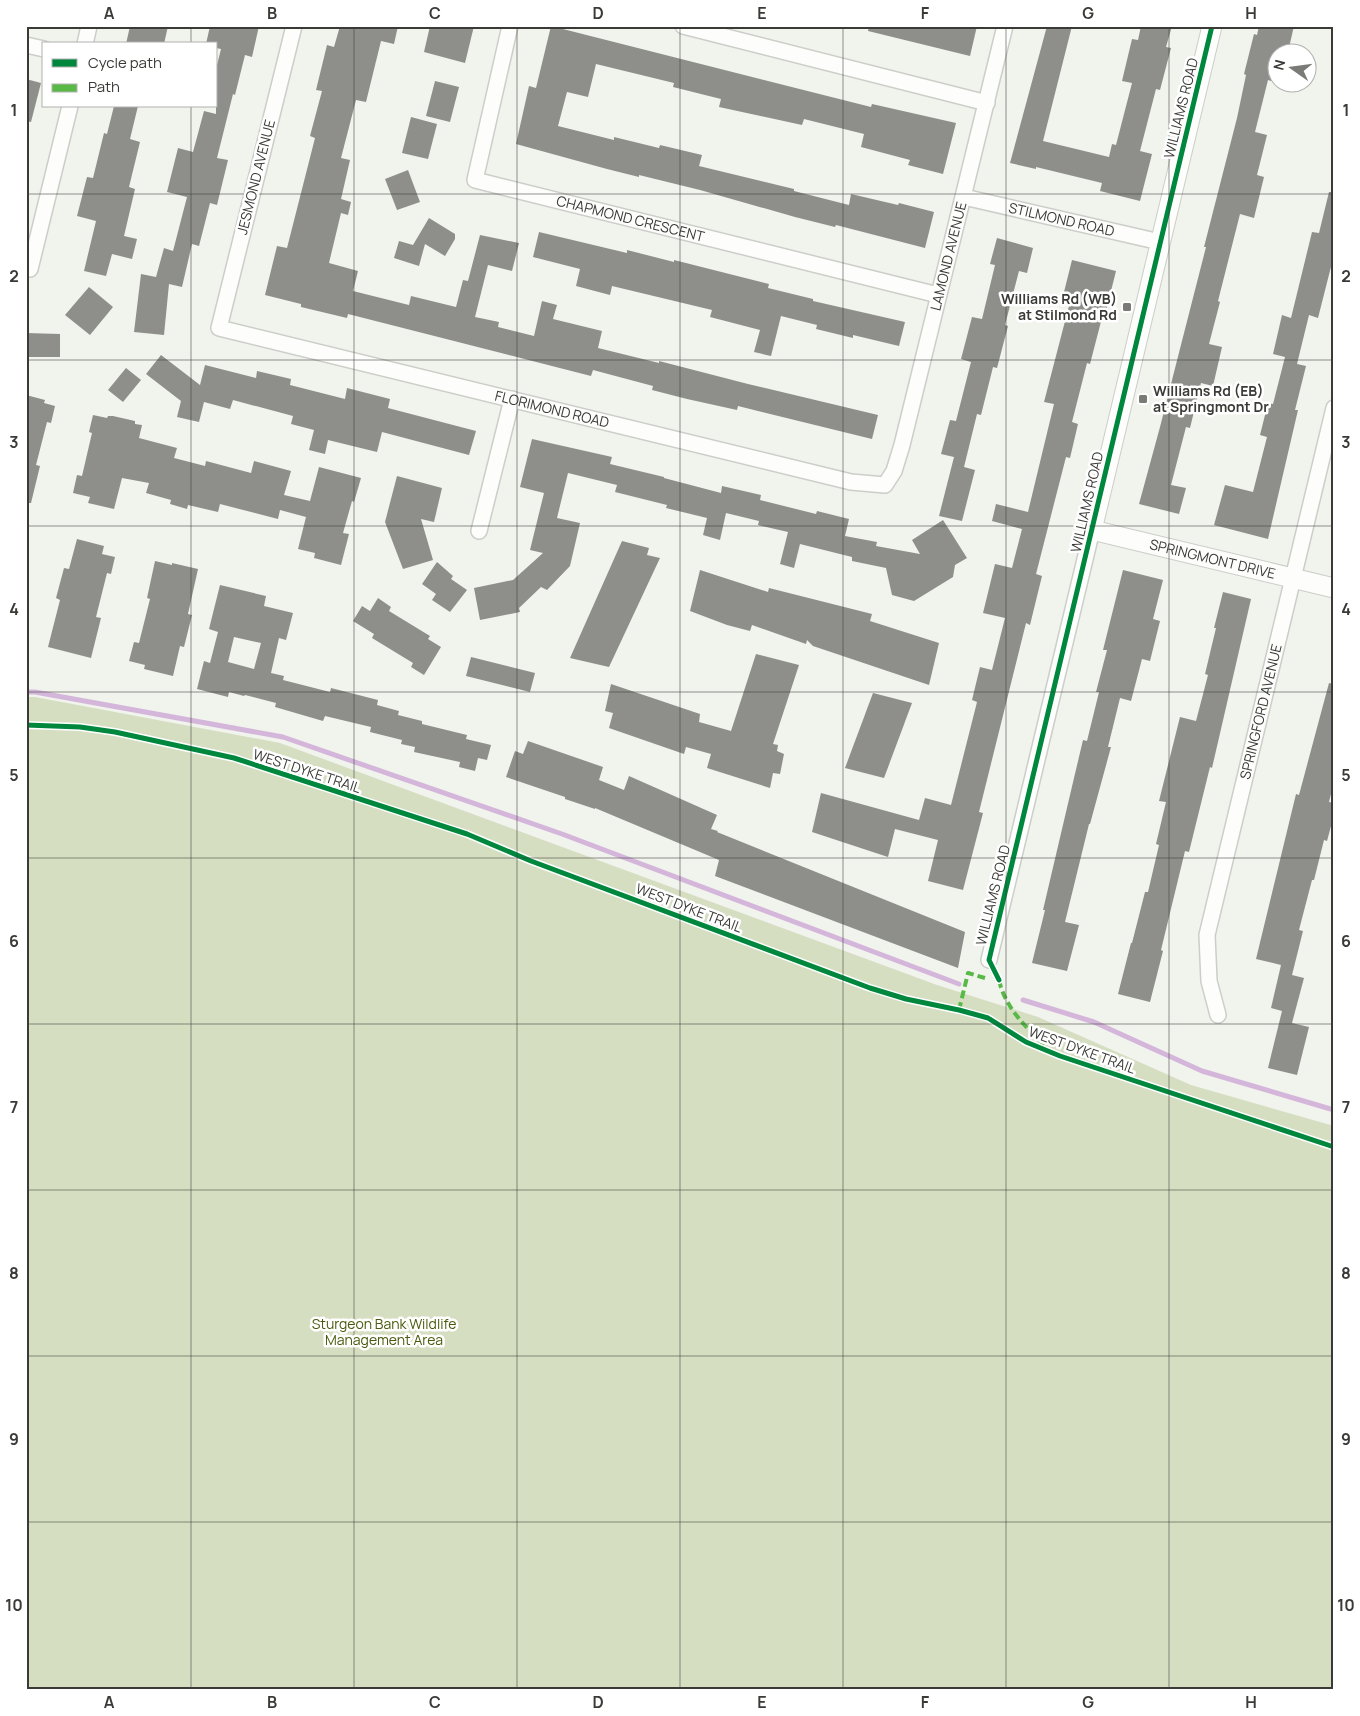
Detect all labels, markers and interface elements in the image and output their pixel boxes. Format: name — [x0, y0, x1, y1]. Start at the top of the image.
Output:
text: A — [104, 2, 115, 24]
text: B — [267, 2, 277, 24]
text: C — [429, 2, 441, 24]
text: D — [592, 2, 604, 24]
text: E — [757, 2, 767, 24]
text: F — [921, 2, 930, 24]
text: G — [1082, 2, 1094, 24]
text: H — [1245, 2, 1257, 24]
legend — [42, 42, 218, 108]
north arrow — [1268, 42, 1318, 92]
text: Cycle path — [88, 52, 162, 73]
street label: WILLIAMS ROAD — [1159, 56, 1202, 160]
text: N — [1268, 58, 1289, 72]
text: Path — [88, 76, 120, 97]
text: 1 — [10, 99, 18, 121]
text: 1 — [1342, 99, 1350, 121]
street label: JESMOND AVENUE — [232, 117, 279, 236]
street label: CHAPMOND CRESCENT — [555, 191, 707, 246]
street label: STILMOND ROAD — [1007, 198, 1116, 240]
street label: LAMOND AVENUE — [925, 200, 970, 313]
text: 2 — [9, 265, 19, 287]
text: 2 — [1341, 265, 1351, 287]
place label: Williams Rd (WB) at Stilmond Rd — [1001, 289, 1117, 324]
marker: Williams Rd (WB) at Stilmond Rd — [1121, 301, 1133, 313]
place label: Williams Rd (EB) at Springmont Dr — [1153, 381, 1269, 416]
street label: FLORIMOND ROAD — [493, 386, 611, 432]
marker: Williams Rd (EB) at Springmont Dr — [1137, 393, 1149, 405]
text: 3 — [9, 431, 19, 453]
text: 3 — [1341, 431, 1351, 453]
street label: WILLIAMS ROAD — [1066, 450, 1107, 554]
street label: SPRINGMONT DRIVE — [1148, 534, 1278, 583]
text: 4 — [9, 598, 19, 620]
text: 4 — [1341, 598, 1351, 620]
street label: SPRINGFORD AVENUE — [1235, 642, 1286, 781]
street label: WEST DYKE TRAIL — [251, 744, 364, 797]
text: 5 — [9, 764, 19, 786]
text: 5 — [1341, 764, 1351, 786]
street label: WILLIAMS ROAD — [971, 843, 1014, 947]
street label: WEST DYKE TRAIL — [633, 879, 745, 937]
text: 6 — [9, 930, 19, 952]
text: 6 — [1341, 930, 1351, 952]
street label: WEST DYKE TRAIL — [1026, 1021, 1138, 1078]
text: 7 — [10, 1096, 18, 1118]
text: 7 — [1342, 1096, 1350, 1118]
text: 8 — [9, 1262, 19, 1284]
text: 8 — [1341, 1262, 1351, 1284]
park label: Sturgeon Bank Wildlife Management Area — [312, 1314, 456, 1349]
text: 9 — [9, 1428, 19, 1450]
text: 9 — [1341, 1428, 1351, 1450]
text: 10 — [5, 1594, 23, 1616]
text: 10 — [1337, 1594, 1355, 1616]
text: A — [104, 1691, 115, 1713]
text: B — [267, 1691, 277, 1713]
text: C — [429, 1691, 441, 1713]
text: D — [592, 1691, 604, 1713]
text: E — [757, 1691, 767, 1713]
text: F — [921, 1691, 930, 1713]
text: G — [1082, 1691, 1094, 1713]
text: H — [1245, 1691, 1257, 1713]

